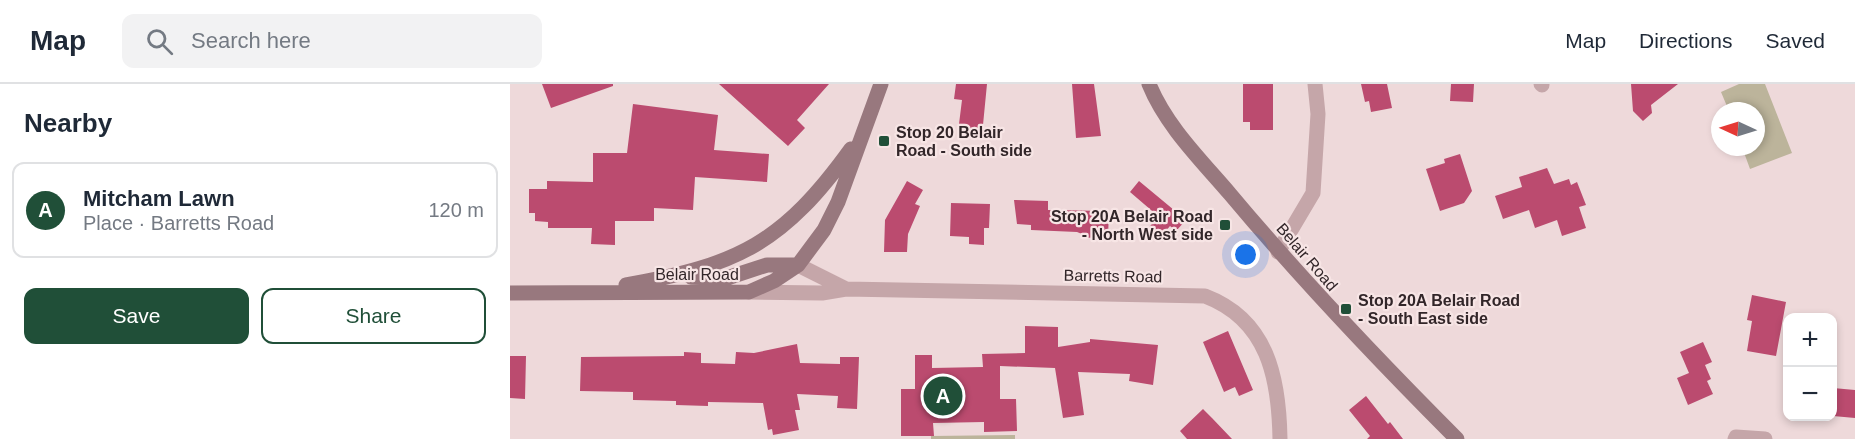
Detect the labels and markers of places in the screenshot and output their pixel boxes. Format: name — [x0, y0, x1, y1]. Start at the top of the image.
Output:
place label: Stop 20 Belair Road - South side — [896, 124, 1032, 159]
marker: Stop 20 Belair Road - South side — [877, 134, 891, 148]
place label: Stop 20A Belair Road - North West side — [1051, 208, 1213, 243]
marker: Stop 20A Belair Road - North West side — [1218, 218, 1232, 232]
place label: Stop 20A Belair Road - South East side — [1358, 292, 1520, 327]
marker: Stop 20A Belair Road - South East side — [1339, 302, 1353, 316]
pin: A — [924, 374, 962, 418]

